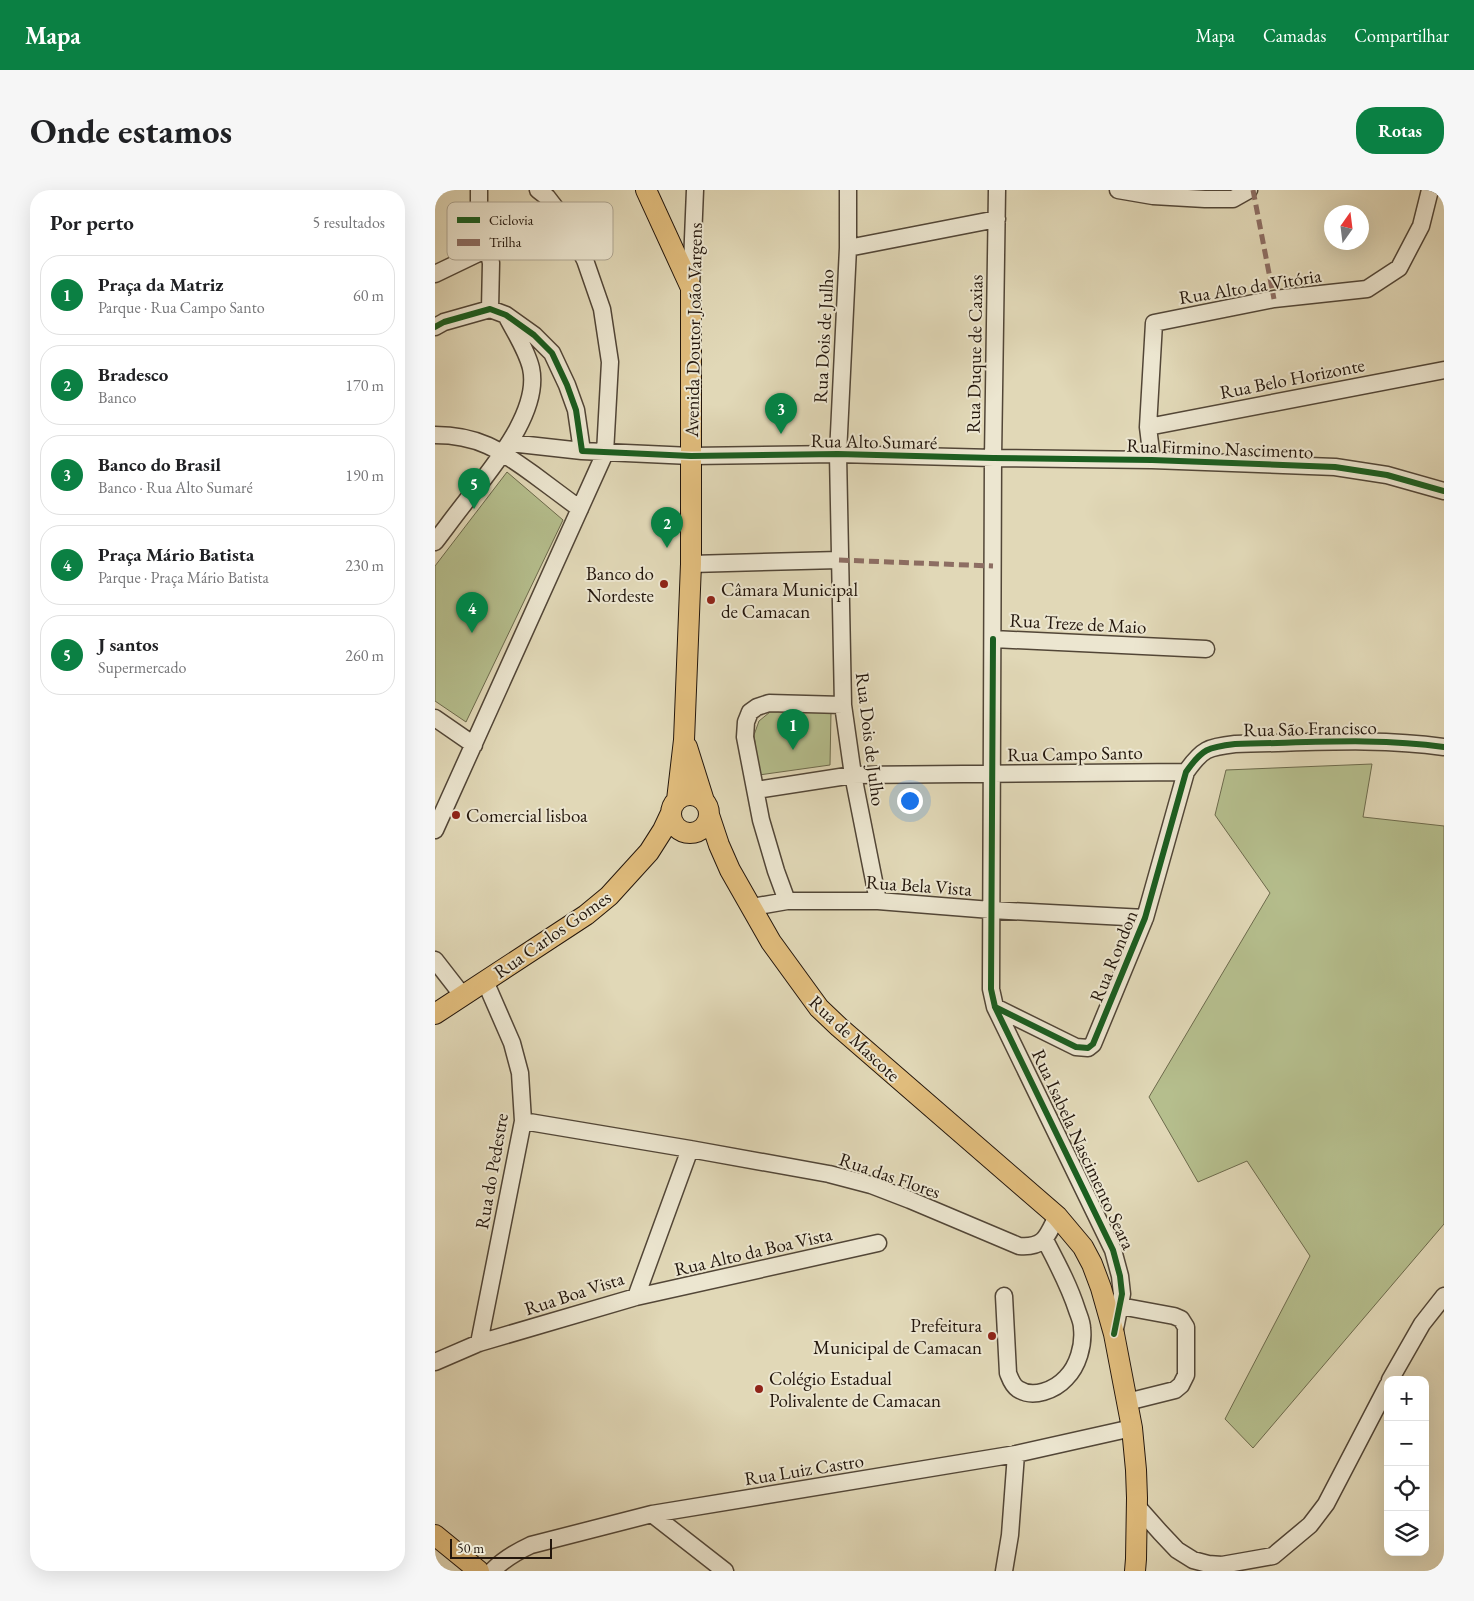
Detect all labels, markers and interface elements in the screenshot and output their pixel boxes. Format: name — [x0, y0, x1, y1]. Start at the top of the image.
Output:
text: Mapa — [25, 20, 81, 51]
text: Mapa — [1196, 24, 1235, 47]
text: Camadas — [1263, 24, 1326, 47]
text: Compartilhar — [1354, 24, 1449, 47]
button: Rotas — [1356, 107, 1444, 154]
text: Onde estamos — [30, 108, 232, 153]
legend — [447, 202, 613, 260]
north arrow — [1324, 205, 1369, 250]
text: Por perto — [50, 209, 134, 236]
text: Ciclovia — [489, 211, 534, 229]
text: 5 resultados — [313, 212, 385, 233]
street label: Avenida Doutor João Vargens — [679, 222, 708, 439]
text: Trilha — [489, 233, 522, 251]
street label: Rua Alto da Vitória — [1177, 263, 1323, 310]
street label: Rua Dois de Julho — [808, 268, 839, 404]
text: Praça da Matriz — [98, 272, 224, 297]
street label: Rua Duque de Caxias — [961, 274, 988, 434]
text: 1 — [63, 285, 71, 306]
text: 60 m — [353, 285, 384, 306]
text: Parque · Rua Campo Santo — [98, 297, 265, 318]
street label: Rua Belo Horizonte — [1218, 352, 1367, 405]
text: Bradesco — [98, 362, 168, 387]
text: 2 — [63, 375, 71, 396]
text: 170 m — [345, 375, 384, 396]
text: Banco — [98, 387, 136, 408]
pin: 3 — [765, 393, 797, 434]
street label: Rua Alto Sumaré — [810, 428, 938, 455]
street label: Rua Firmino Nascimento — [1126, 433, 1314, 464]
text: Banco do Brasil — [98, 452, 221, 477]
text: 3 — [63, 465, 71, 486]
text: 190 m — [345, 465, 384, 486]
pin: 5 — [458, 468, 490, 509]
text: Banco · Rua Alto Sumaré — [98, 477, 253, 498]
pin: 2 — [651, 507, 683, 548]
text: Praça Mário Batista — [98, 542, 254, 567]
text: 4 — [63, 555, 71, 576]
text: 230 m — [345, 555, 384, 576]
place label: Banco do Nordeste — [586, 561, 654, 608]
text: Parque · Praça Mário Batista — [98, 567, 269, 588]
place label: Câmara Municipal de Camacan — [721, 577, 858, 624]
marker: Banco do Nordeste — [658, 578, 670, 590]
pin: 4 — [456, 592, 488, 633]
marker: Câmara Municipal de Camacan — [705, 594, 717, 606]
street label: Rua Treze de Maio — [1009, 607, 1147, 640]
text: J santos — [98, 632, 159, 657]
text: 5 — [63, 645, 71, 666]
text: 260 m — [345, 645, 384, 666]
text: Supermercado — [98, 657, 186, 678]
street label: Rua Dois de Julho — [850, 671, 891, 807]
pin: 1 — [777, 709, 809, 750]
street label: Rua São Francisco — [1243, 715, 1377, 742]
street label: Rua Campo Santo — [1007, 740, 1143, 767]
your location — [897, 788, 923, 814]
place label: Comercial lisboa — [466, 803, 588, 828]
marker: Comercial lisboa — [450, 809, 462, 821]
street label: Rua Bela Vista — [865, 869, 973, 902]
street label: Rua Carlos Gomes — [489, 885, 616, 984]
street label: Rua Rondon — [1084, 907, 1143, 1006]
street label: Rua de Mascote — [804, 990, 906, 1087]
street label: Rua Isabela Nascimento Seara — [1026, 1045, 1141, 1254]
street label: Rua do Pedestre — [469, 1111, 514, 1231]
street label: Rua das Flores — [836, 1146, 944, 1204]
street label: Rua Alto da Boa Vista — [672, 1221, 835, 1282]
street label: Rua Boa Vista — [521, 1266, 627, 1321]
place label: Prefeitura Municipal de Camacan — [813, 1313, 982, 1360]
marker: Prefeitura Municipal de Camacan — [986, 1330, 998, 1342]
place label: Colégio Estadual Polivalente de Camacan — [769, 1366, 941, 1413]
map controls — [1384, 1376, 1429, 1556]
button: + — [1384, 1376, 1429, 1421]
marker: Colégio Estadual Polivalente de Camacan — [753, 1383, 765, 1395]
button: − — [1384, 1421, 1429, 1466]
street label: Rua Luiz Castro — [743, 1448, 866, 1491]
button: locate — [1384, 1466, 1429, 1511]
button: layers — [1384, 1511, 1429, 1556]
scale bar — [450, 1536, 553, 1559]
text: 50 m — [457, 1539, 484, 1557]

